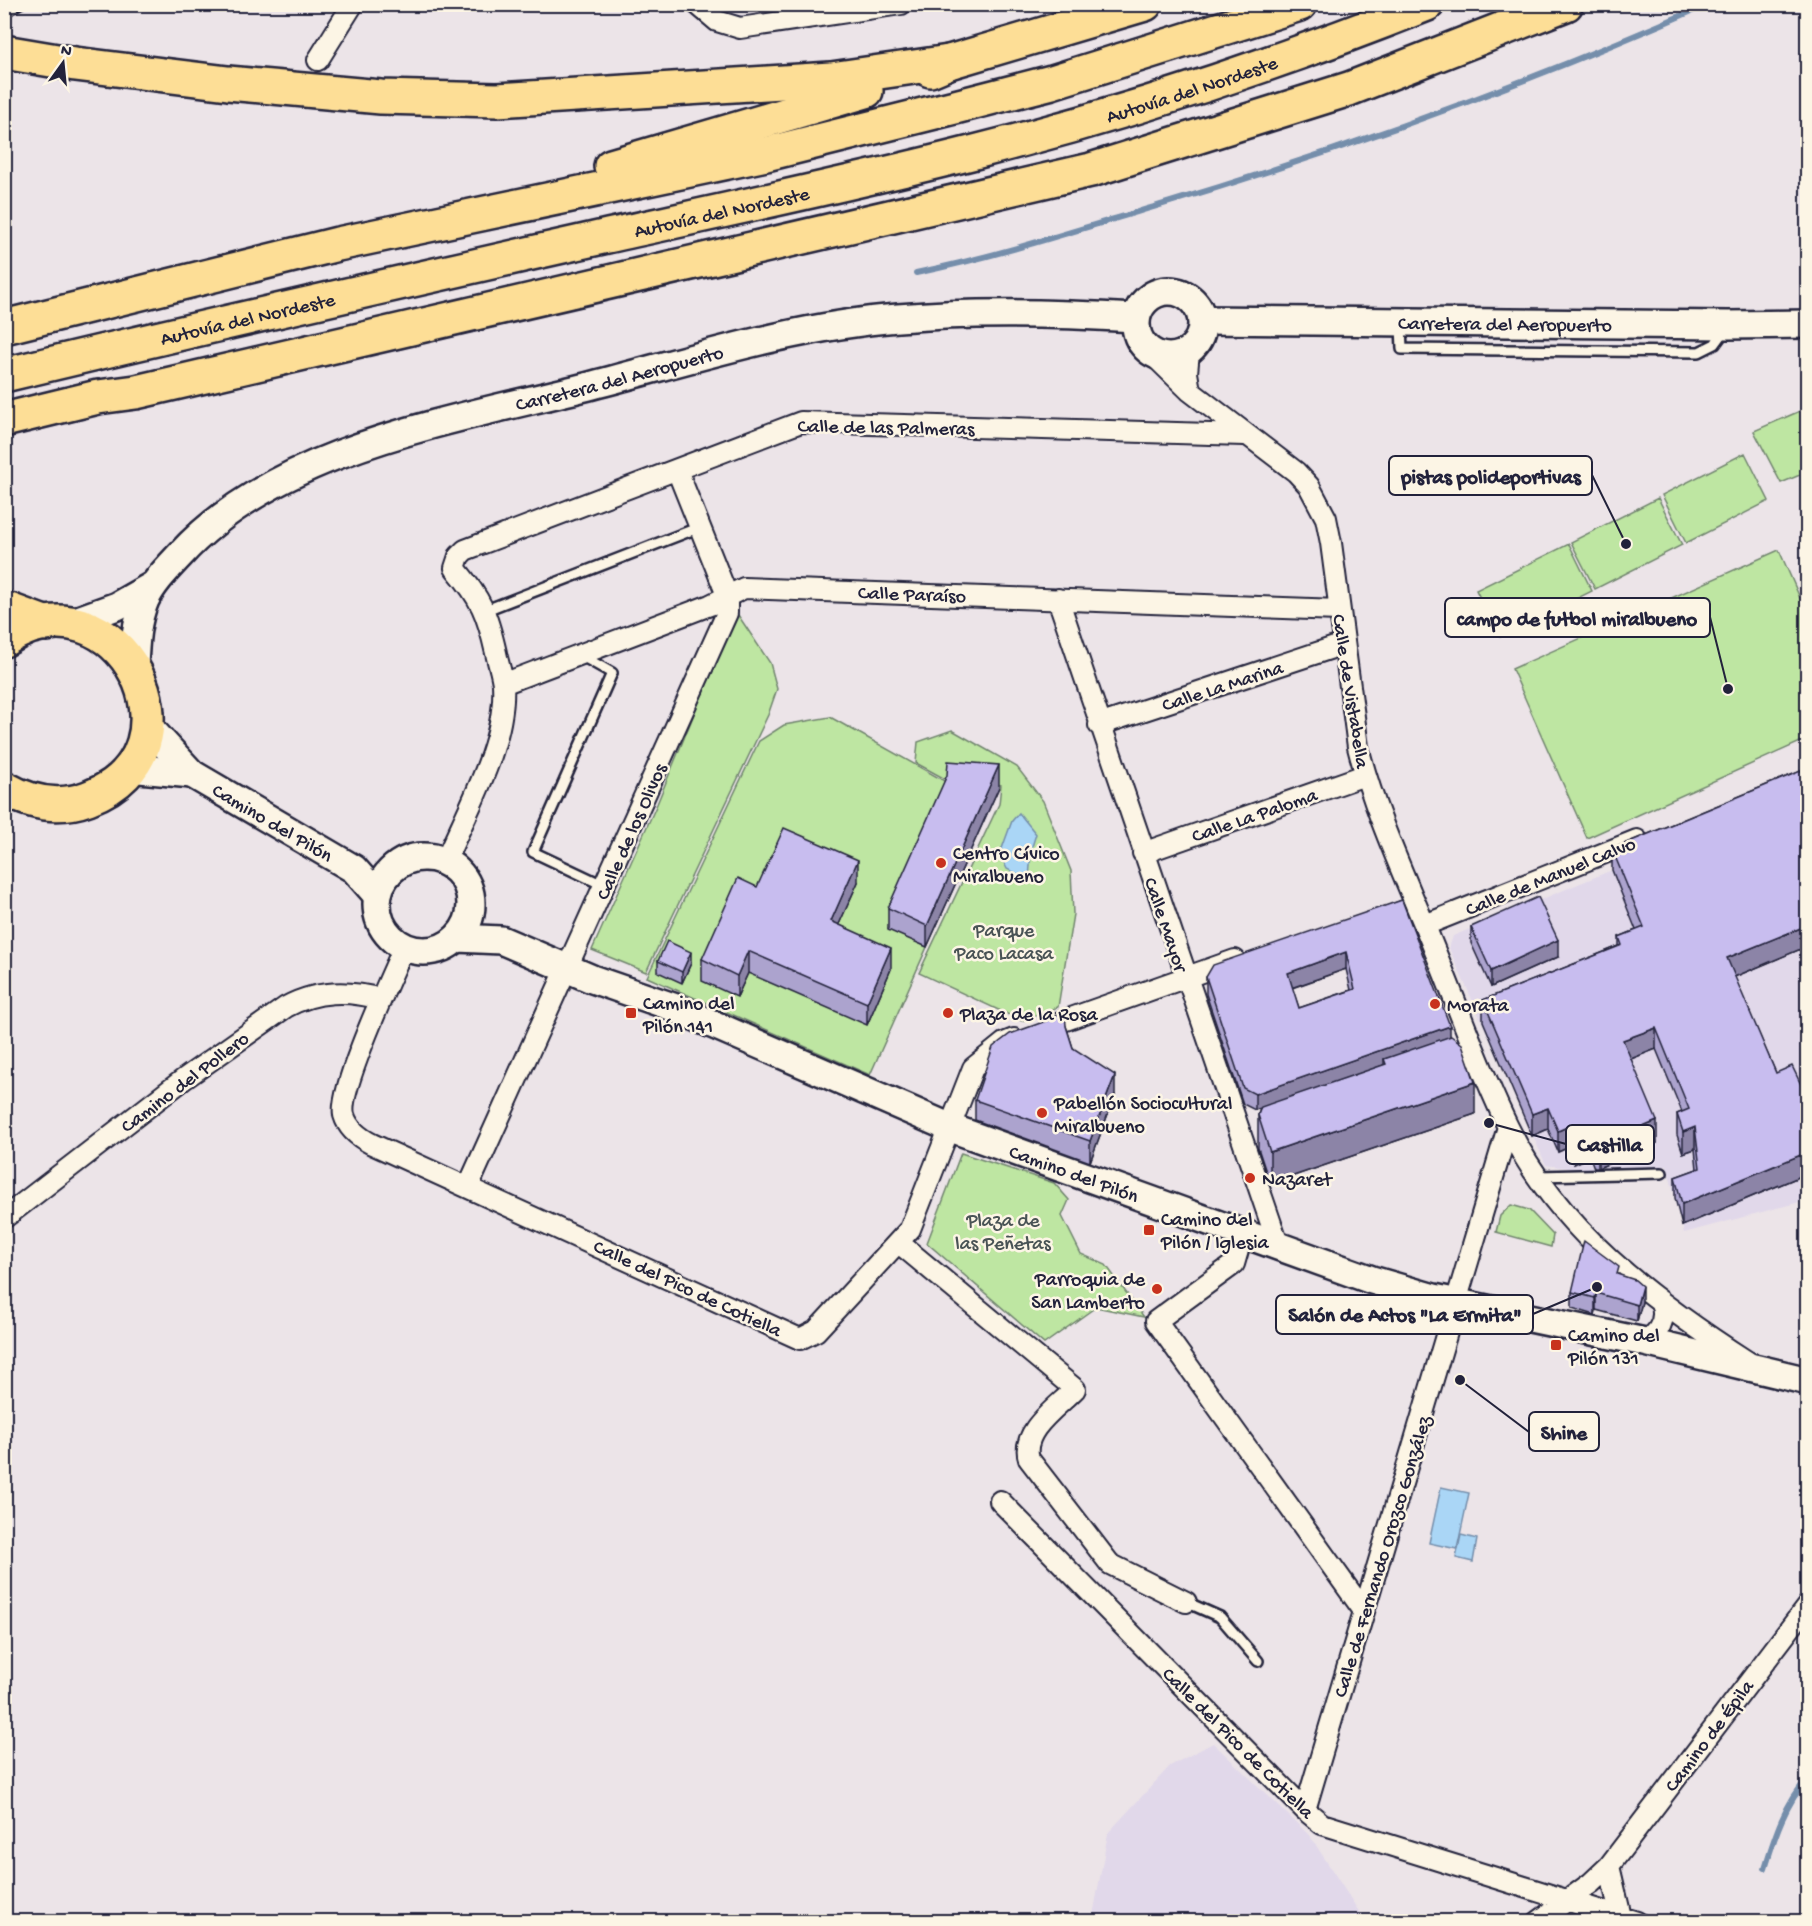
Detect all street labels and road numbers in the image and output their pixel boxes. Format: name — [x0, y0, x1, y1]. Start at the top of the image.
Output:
street label: Autovía del Nordeste — [1104, 53, 1282, 130]
street label: Autovía del Nordeste — [633, 184, 813, 245]
street label: Autovía del Nordeste — [159, 290, 338, 352]
street label: Carretera del Aeropuerto — [1398, 314, 1612, 339]
street label: Carretera del Aeropuerto — [514, 343, 726, 418]
street label: Calle de las Palmeras — [797, 416, 975, 443]
street label: Calle Paraíso — [857, 583, 966, 610]
street label: Calle de Vistabella — [1325, 613, 1372, 771]
street label: Calle La Marina — [1160, 658, 1287, 719]
street label: Calle de los Olivos — [593, 760, 674, 904]
street label: Camino del Pilón — [207, 780, 336, 869]
street label: Calle La Paloma — [1189, 785, 1322, 850]
street label: Calle de Manuel Calvo — [1463, 834, 1640, 923]
street label: Calle Mayor — [1137, 875, 1191, 977]
street label: Camino del Pollero — [118, 1028, 255, 1139]
street label: Camino del Pilón — [1005, 1142, 1141, 1210]
street label: Calle del Pico de Cotiella — [589, 1236, 785, 1344]
street label: Calle de Fernando Orozco González — [1330, 1412, 1439, 1701]
street label: Calle del Pico de Cotiella — [1156, 1664, 1318, 1826]
street label: Camino de Épila — [1660, 1675, 1761, 1798]

